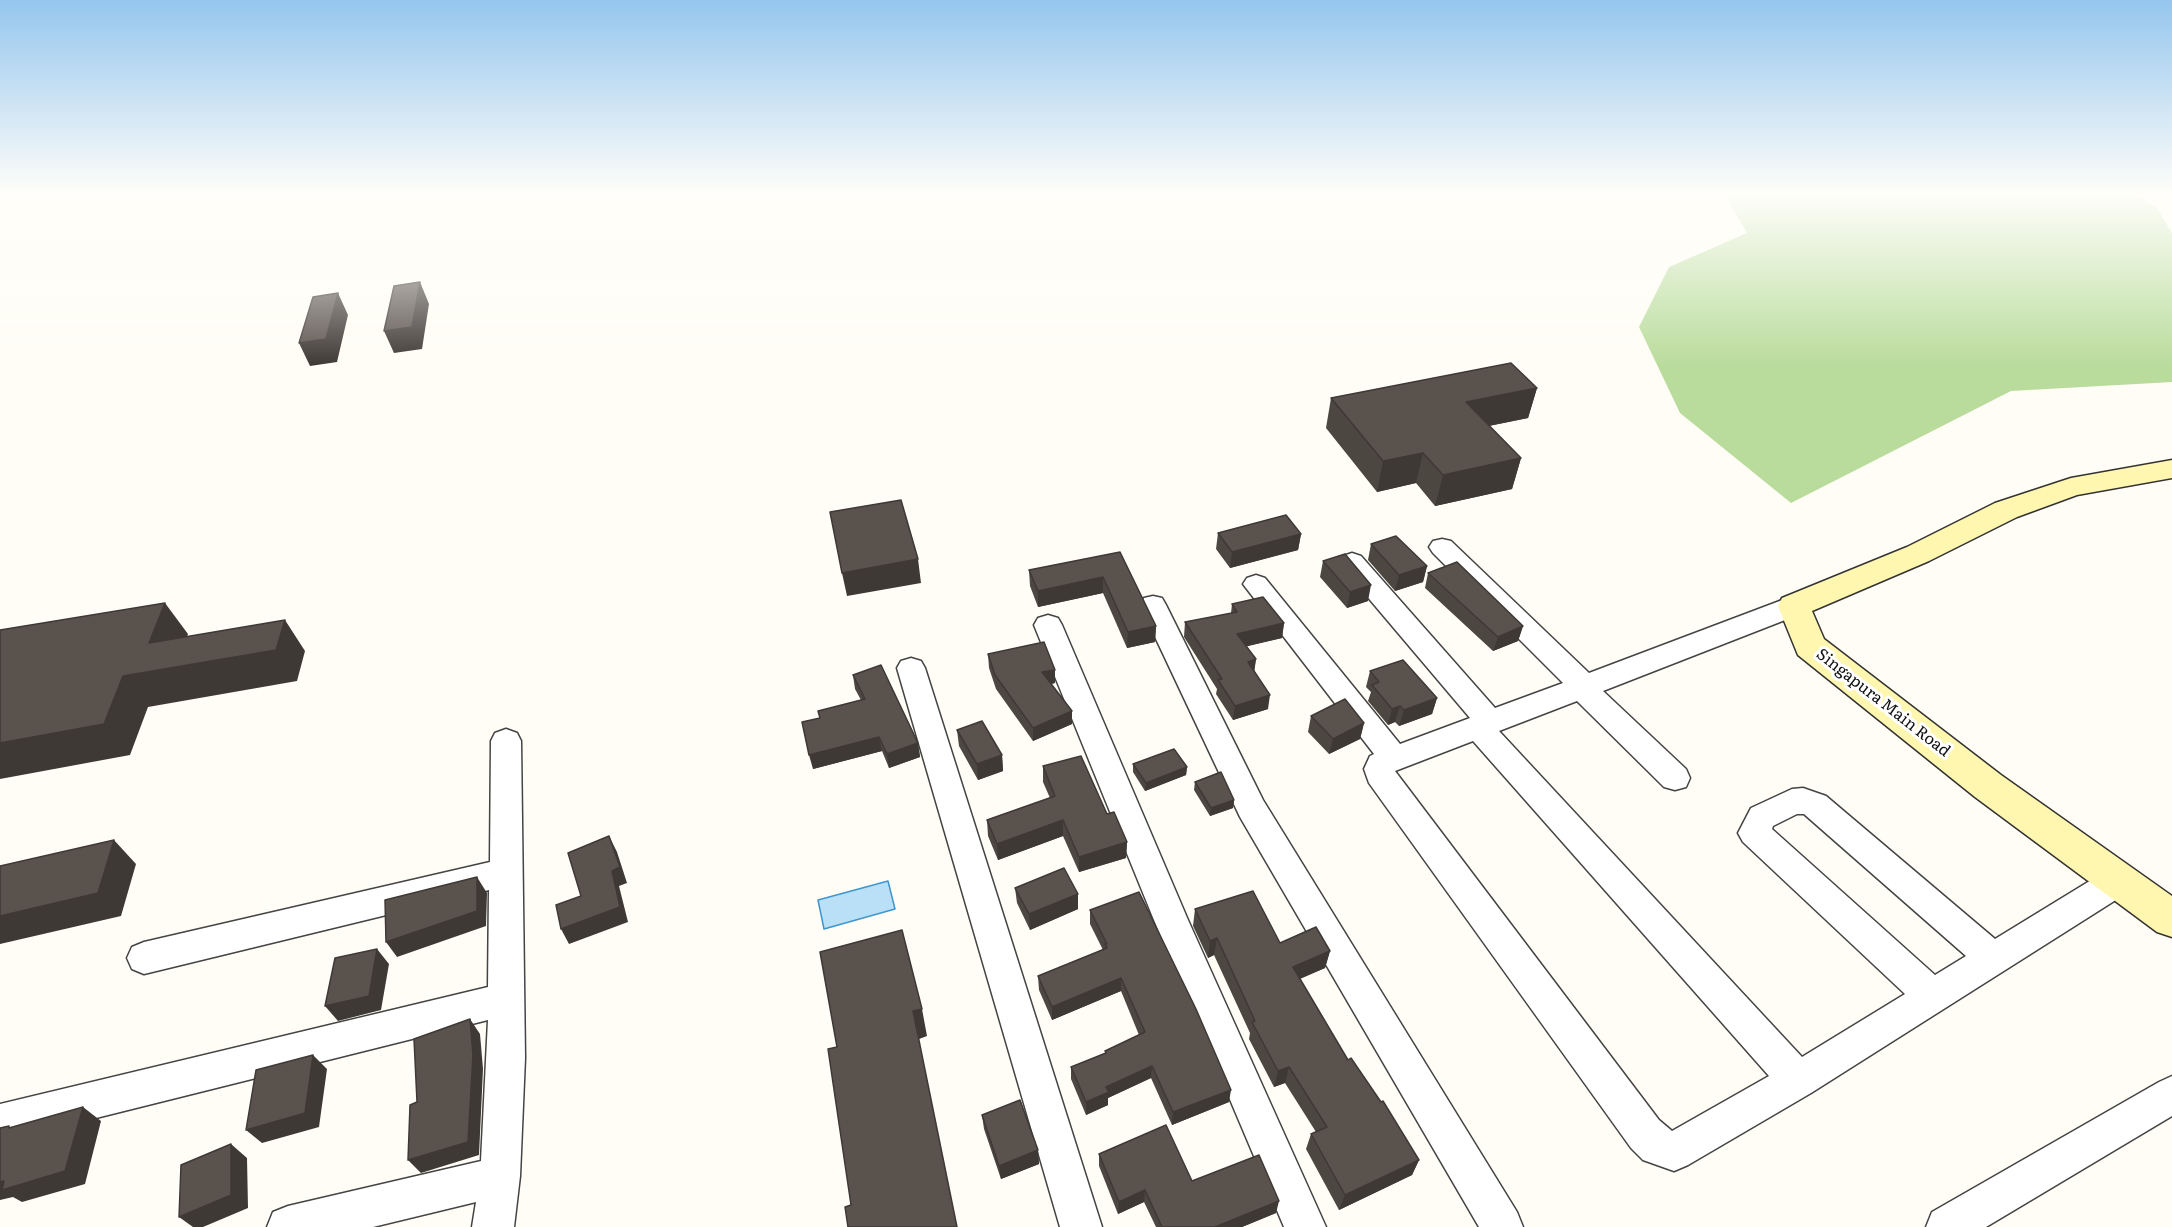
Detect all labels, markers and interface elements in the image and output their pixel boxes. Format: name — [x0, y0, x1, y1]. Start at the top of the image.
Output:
street label: Singapura Main Road — [1812, 645, 1954, 761]

